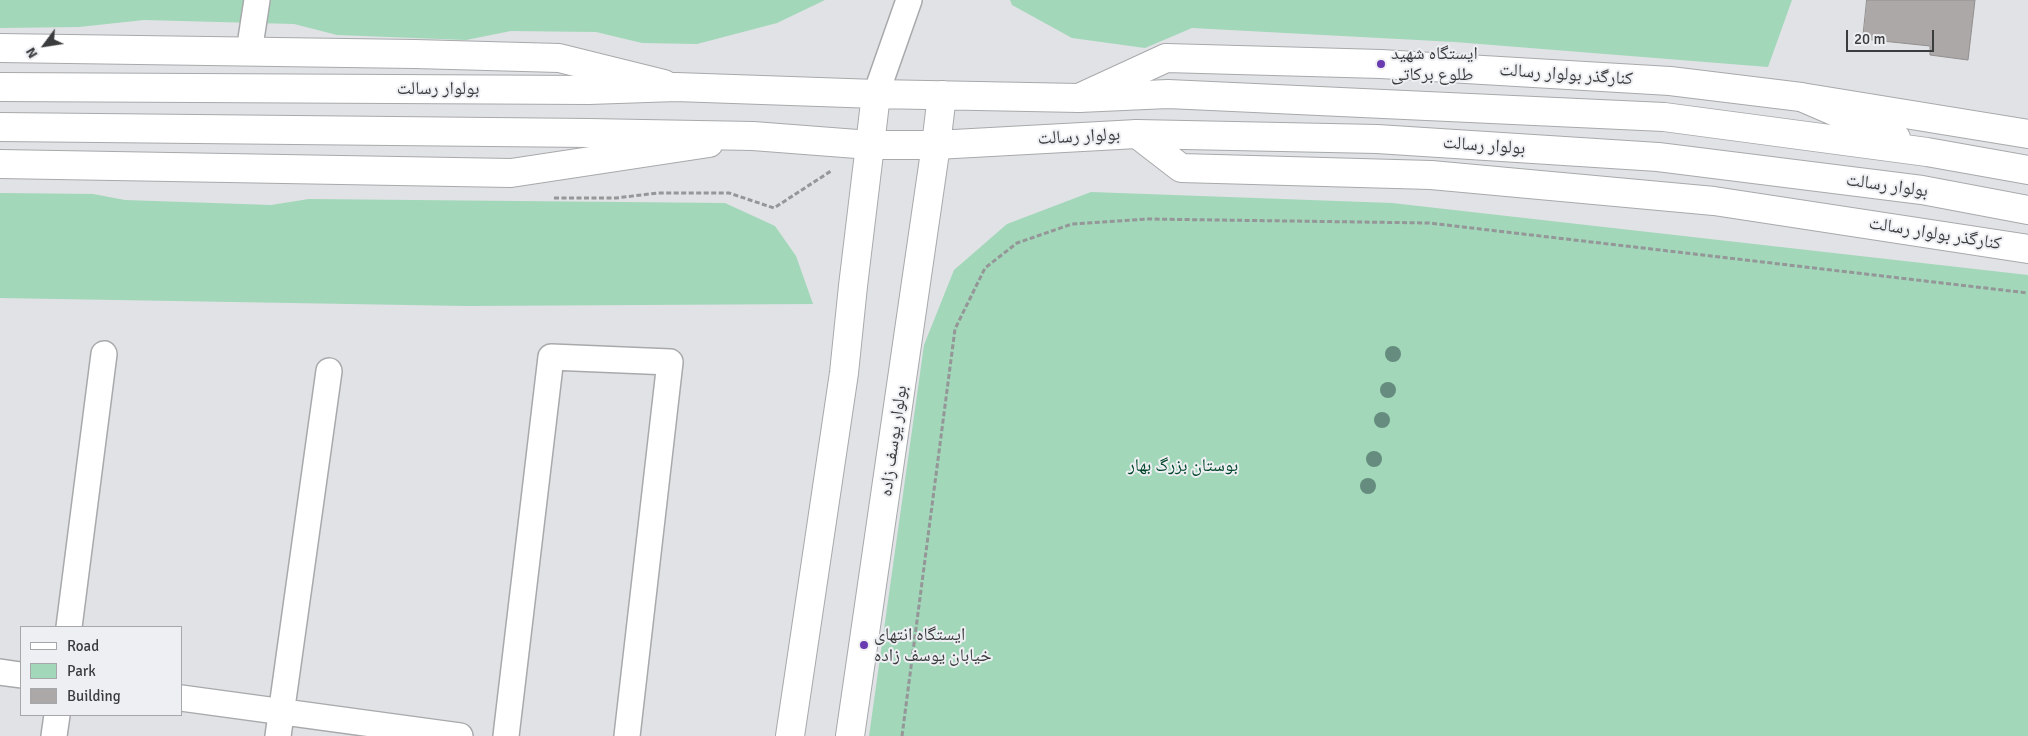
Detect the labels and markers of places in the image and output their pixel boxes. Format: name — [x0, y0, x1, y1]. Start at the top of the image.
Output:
place label: ایستگاه شهید طلوع برکاتی — [1391, 43, 1478, 86]
marker: ایستگاه شهید طلوع برکاتی — [1375, 58, 1387, 70]
place label: ایستگاه انتهای خیابان یوسف زاده — [874, 624, 992, 666]
marker: ایستگاه انتهای خیابان یوسف زاده — [858, 639, 870, 651]

